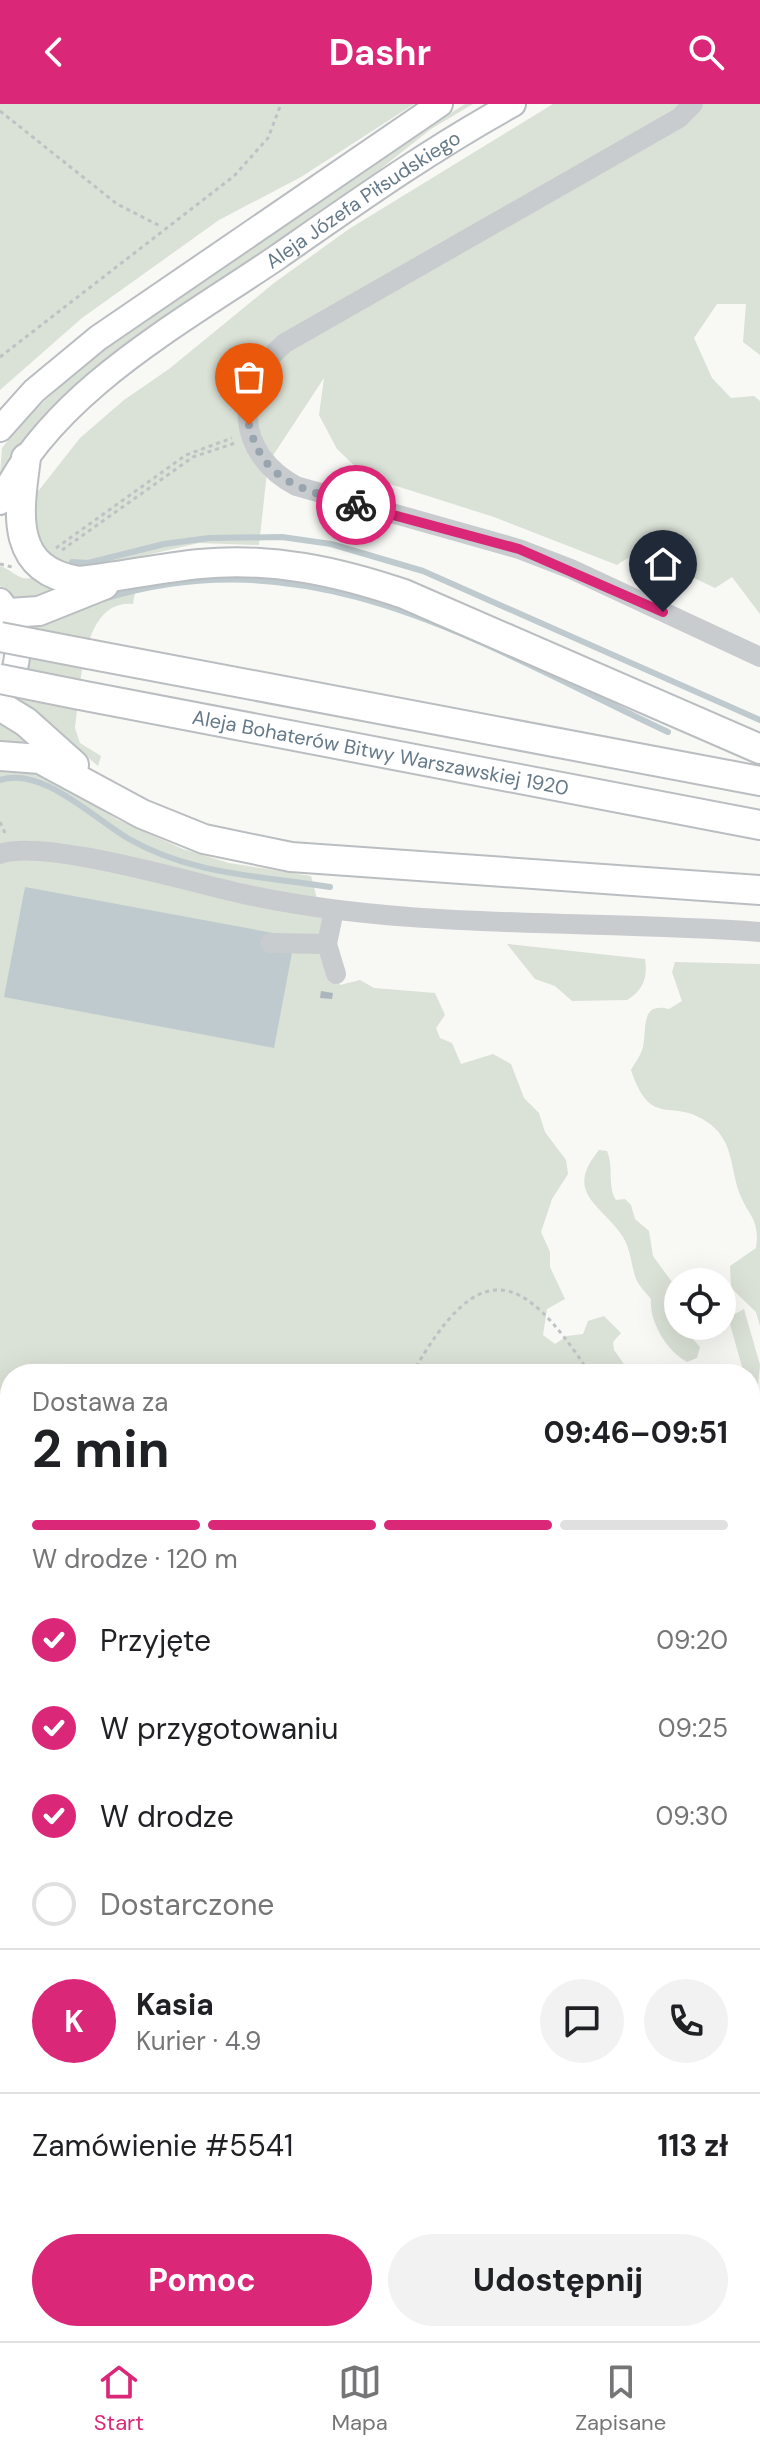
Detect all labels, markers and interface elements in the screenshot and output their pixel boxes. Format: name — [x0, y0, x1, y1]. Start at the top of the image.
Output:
text: Dashr — [329, 29, 431, 76]
icon: back — [32, 30, 76, 74]
icon: search — [684, 30, 728, 74]
street label: Aleja Józefa Piłsudskiego — [261, 125, 465, 274]
pin — [215, 343, 283, 425]
icon: bag — [227, 355, 271, 399]
courier — [316, 465, 396, 545]
icon: bike — [334, 483, 378, 527]
pin — [629, 530, 697, 612]
icon: home — [641, 542, 685, 586]
street label: Aleja Bohaterów Bitwy Warszawskiej 1920 — [190, 704, 571, 801]
map controls — [664, 1268, 736, 1340]
button: locate — [664, 1268, 736, 1340]
text: Dostawa za — [32, 1385, 168, 1419]
text: 09:46–09:51 — [543, 1413, 728, 1452]
text: 2 min — [32, 1415, 170, 1483]
text: W drodze · 120 m — [32, 1542, 238, 1576]
icon: check — [32, 1618, 76, 1662]
text: Przyjęte — [100, 1621, 211, 1660]
text: 09:20 — [656, 1623, 728, 1657]
icon: check — [32, 1706, 76, 1750]
text: W przygotowaniu — [100, 1709, 339, 1748]
text: 09:25 — [658, 1711, 728, 1745]
icon: check — [32, 1794, 76, 1838]
text: W drodze — [100, 1797, 234, 1836]
text: 09:30 — [655, 1799, 728, 1833]
text: Dostarczone — [100, 1885, 274, 1924]
button: chat — [540, 1979, 624, 2063]
button: phone — [644, 1979, 728, 2063]
text: Kasia — [136, 1985, 214, 2024]
text: K — [64, 2002, 84, 2041]
text: Kurier · 4.9 — [136, 2024, 261, 2058]
text: Zamówienie #5541 — [32, 2126, 293, 2165]
text: 113 zł — [657, 2126, 728, 2165]
button: Pomoc — [32, 2234, 372, 2326]
button: Udostępnij — [388, 2234, 728, 2326]
tab: Start — [94, 2360, 144, 2437]
tab: Mapa — [331, 2360, 388, 2437]
tab: Zapisane — [575, 2360, 666, 2437]

